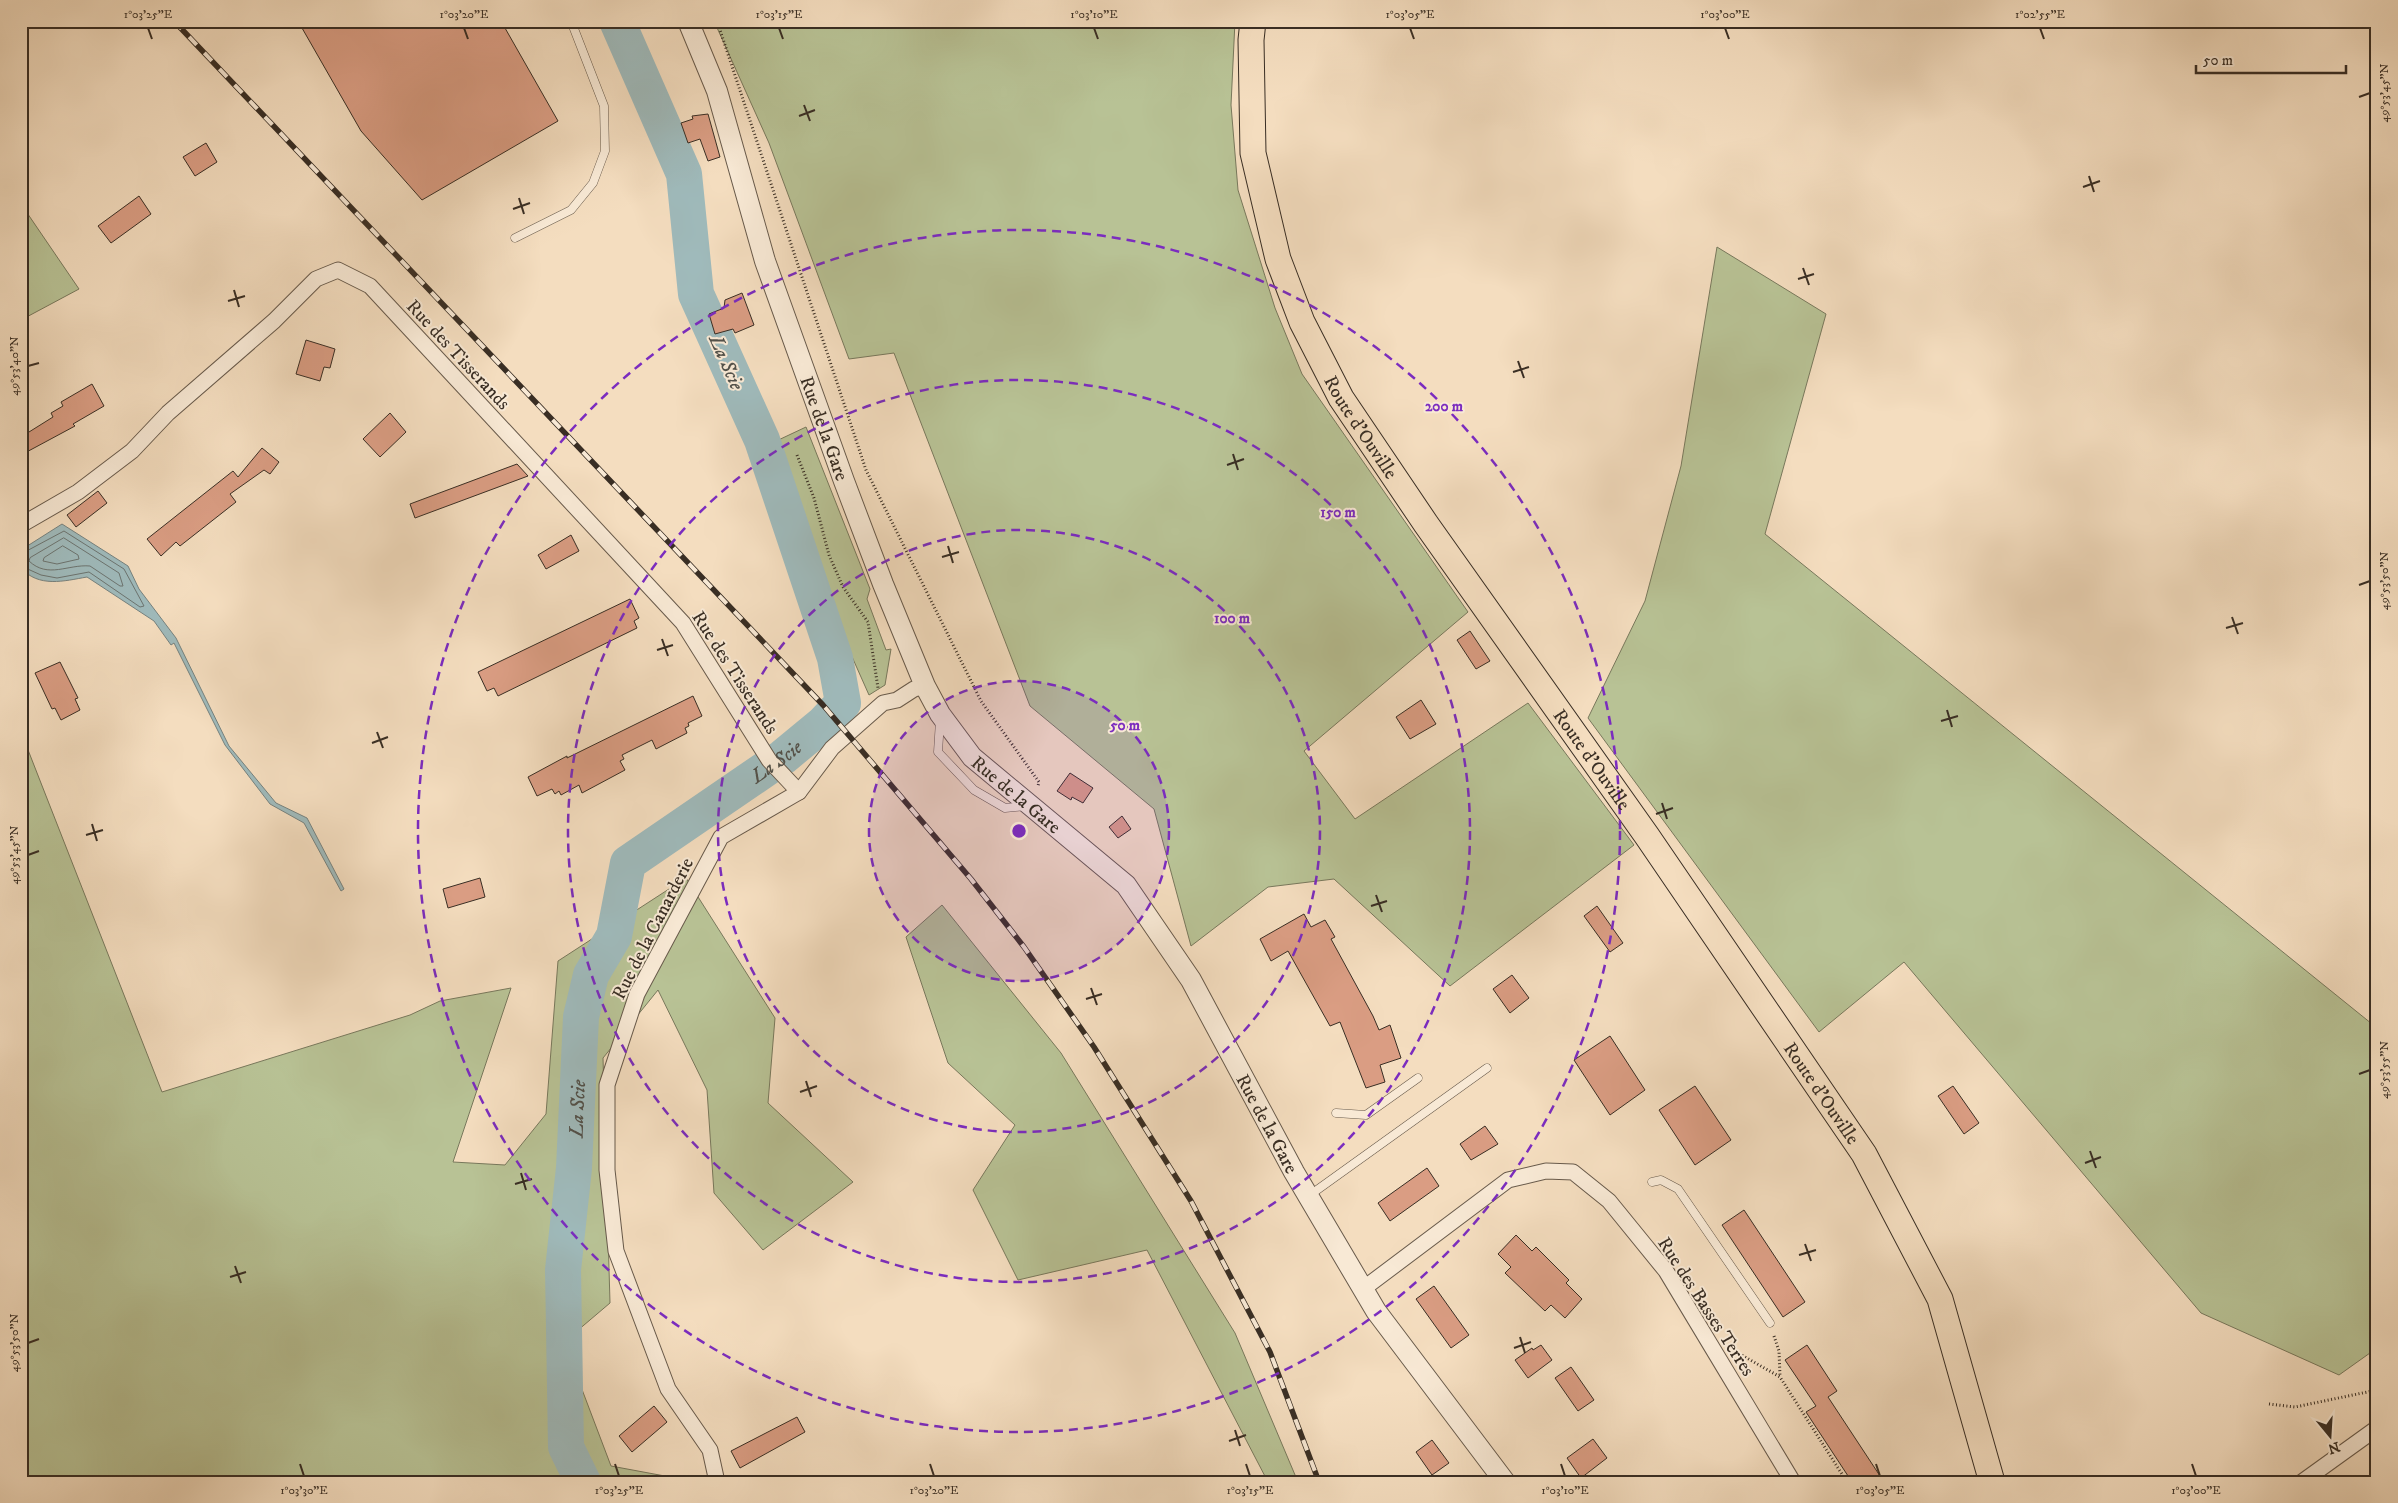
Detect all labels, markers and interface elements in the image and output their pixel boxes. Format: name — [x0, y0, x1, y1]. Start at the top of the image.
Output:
text: 1°03'25"E — [124, 7, 173, 22]
text: 1°03'20"E — [439, 7, 489, 22]
text: 1°03'15"E — [756, 7, 803, 22]
text: 1°03'10"E — [1070, 7, 1118, 22]
text: 1°03'05"E — [1385, 7, 1435, 22]
text: 1°03'00"E — [1700, 7, 1750, 22]
text: 1°02'55"E — [2015, 7, 2066, 22]
scale bar — [2196, 42, 2346, 74]
text: 50 m — [2203, 51, 2233, 70]
text: 49°53'45"N — [2377, 63, 2392, 122]
street label: Rue des Tisserands — [401, 295, 515, 415]
water label: La Scie — [702, 330, 749, 395]
text: 49°53'40"N — [7, 336, 22, 396]
street label: Route d'Ouville — [1318, 372, 1402, 484]
street label: Rue de la Gare — [794, 373, 853, 484]
text: 200 m — [1425, 397, 1464, 416]
text: 150 m — [1320, 503, 1356, 522]
text: 49°53'50"N — [2377, 552, 2392, 610]
street label: Rue des Tisserands — [686, 607, 783, 739]
text: 100 m — [1214, 609, 1251, 628]
street label: Route d'Ouville — [1548, 705, 1635, 815]
text: 50 m — [1109, 716, 1141, 735]
water label: La Scie — [745, 735, 809, 790]
street label: Rue de la Gare — [966, 751, 1065, 839]
centre of rings — [1010, 822, 1028, 840]
text: 49°53'45"N — [7, 825, 22, 884]
street label: Rue de la Canarderie — [608, 854, 699, 1003]
street label: Route d'Ouville — [1778, 1038, 1864, 1149]
text: 49°53'55"N — [2377, 1041, 2392, 1099]
street label: Rue de la Gare — [1231, 1070, 1303, 1178]
water label: La Scie — [564, 1078, 592, 1139]
street label: Rue des Basses Terres — [1652, 1233, 1759, 1381]
text: 49°53'50"N — [7, 1314, 22, 1372]
north arrow — [2306, 1410, 2356, 1460]
text: N — [2325, 1437, 2342, 1458]
text: 1°03'30"E — [280, 1483, 328, 1498]
text: 1°03'25"E — [595, 1483, 644, 1498]
text: 1°03'20"E — [909, 1483, 959, 1498]
text: 1°03'15"E — [1227, 1483, 1274, 1498]
text: 1°03'10"E — [1541, 1483, 1589, 1498]
text: 1°03'05"E — [1855, 1483, 1905, 1498]
text: 1°03'00"E — [2171, 1483, 2221, 1498]

